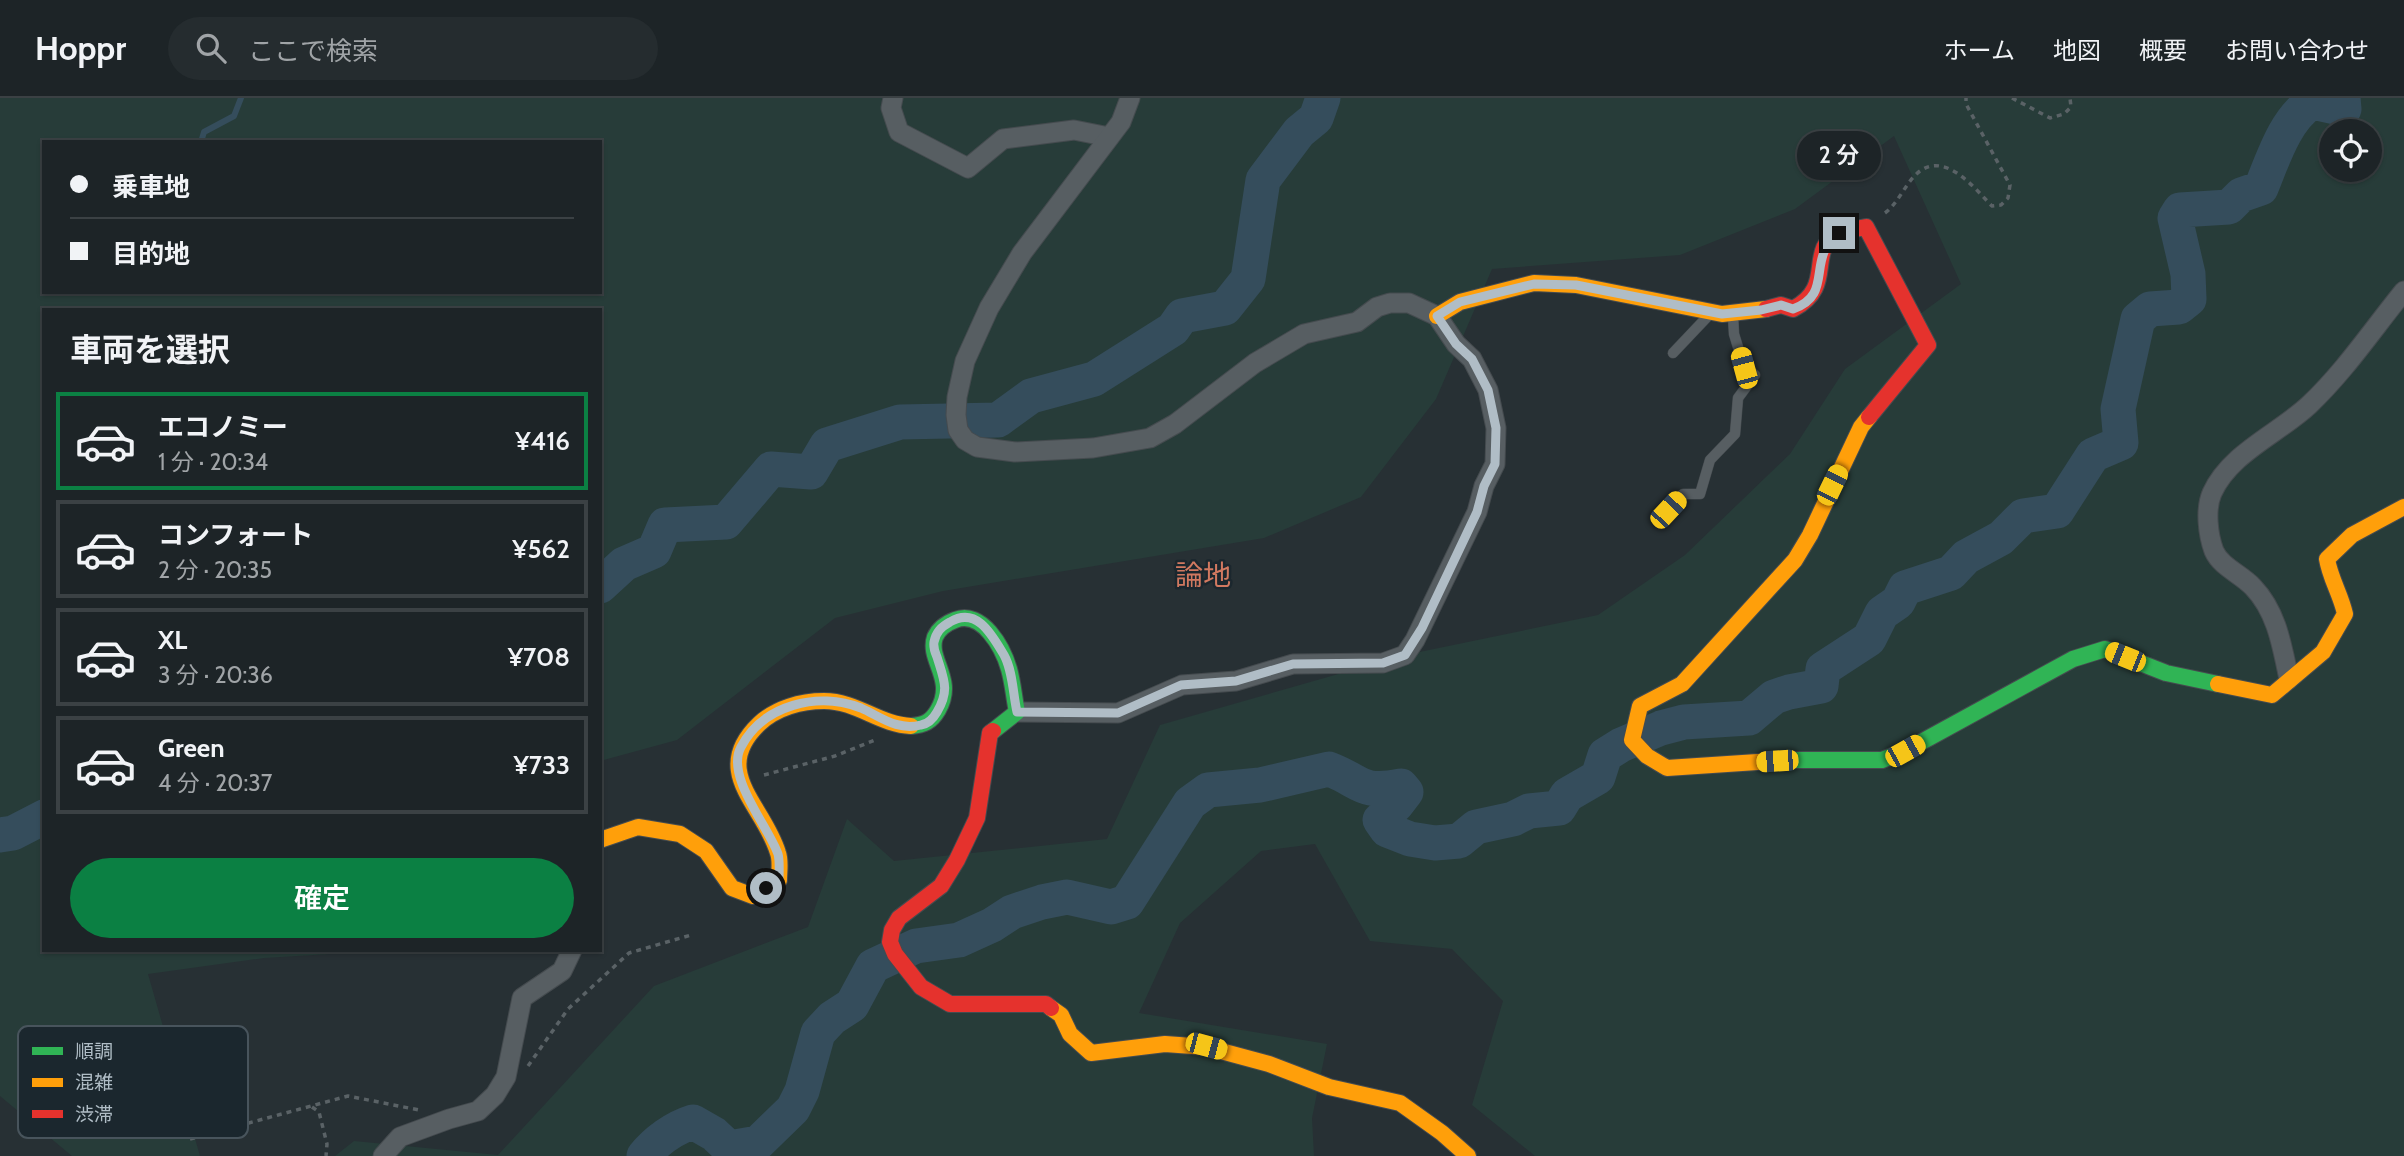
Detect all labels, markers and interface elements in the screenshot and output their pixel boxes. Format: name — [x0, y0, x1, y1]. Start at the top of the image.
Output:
search box — [168, 17, 658, 80]
text: Hoppr — [35, 28, 126, 68]
icon: search — [192, 29, 230, 67]
text: ここで検索 — [248, 35, 378, 67]
text: ホーム — [1944, 36, 2015, 65]
text: 地図 — [2053, 36, 2101, 65]
text: 概要 — [2139, 36, 2187, 65]
text: お問い合わせ — [2225, 36, 2369, 65]
map controls — [2319, 119, 2382, 182]
button: locate — [2319, 119, 2382, 182]
callout: 2 分 — [1797, 131, 1881, 180]
text: 2 分 — [1819, 141, 1859, 169]
text: 乗車地 — [112, 171, 190, 203]
route end — [1823, 217, 1855, 249]
text: 目的地 — [112, 238, 190, 270]
text: 車両を選択 — [70, 330, 230, 369]
car — [1729, 345, 1760, 391]
icon: car — [74, 410, 137, 473]
text: エコノミー — [158, 411, 288, 443]
text: ¥416 — [515, 425, 570, 457]
text: 1 分 · 20:34 — [158, 448, 268, 476]
car — [1814, 462, 1851, 508]
car — [1646, 487, 1691, 533]
icon: car — [74, 518, 137, 581]
text: コンフォート — [158, 519, 313, 551]
text: ¥562 — [512, 533, 570, 565]
text: 2 分 · 20:35 — [158, 556, 272, 584]
district label: 論地 — [1175, 558, 1231, 592]
text: XL — [158, 624, 187, 656]
icon: car — [74, 626, 137, 689]
car — [2102, 639, 2149, 675]
text: ¥708 — [508, 641, 570, 673]
text: 3 分 · 20:36 — [158, 661, 273, 689]
text: Green — [158, 732, 225, 764]
car — [1882, 732, 1929, 770]
icon: car — [74, 734, 137, 797]
text: ¥733 — [513, 749, 570, 781]
car — [1756, 749, 1799, 773]
text: 4 分 · 20:37 — [158, 769, 272, 797]
button: 確定 — [70, 858, 574, 938]
route start — [750, 872, 782, 904]
legend — [18, 1026, 248, 1138]
car — [1183, 1030, 1230, 1062]
text: 順調 — [75, 1040, 113, 1063]
text: 混雑 — [75, 1071, 113, 1094]
text: 渋滞 — [75, 1103, 113, 1126]

